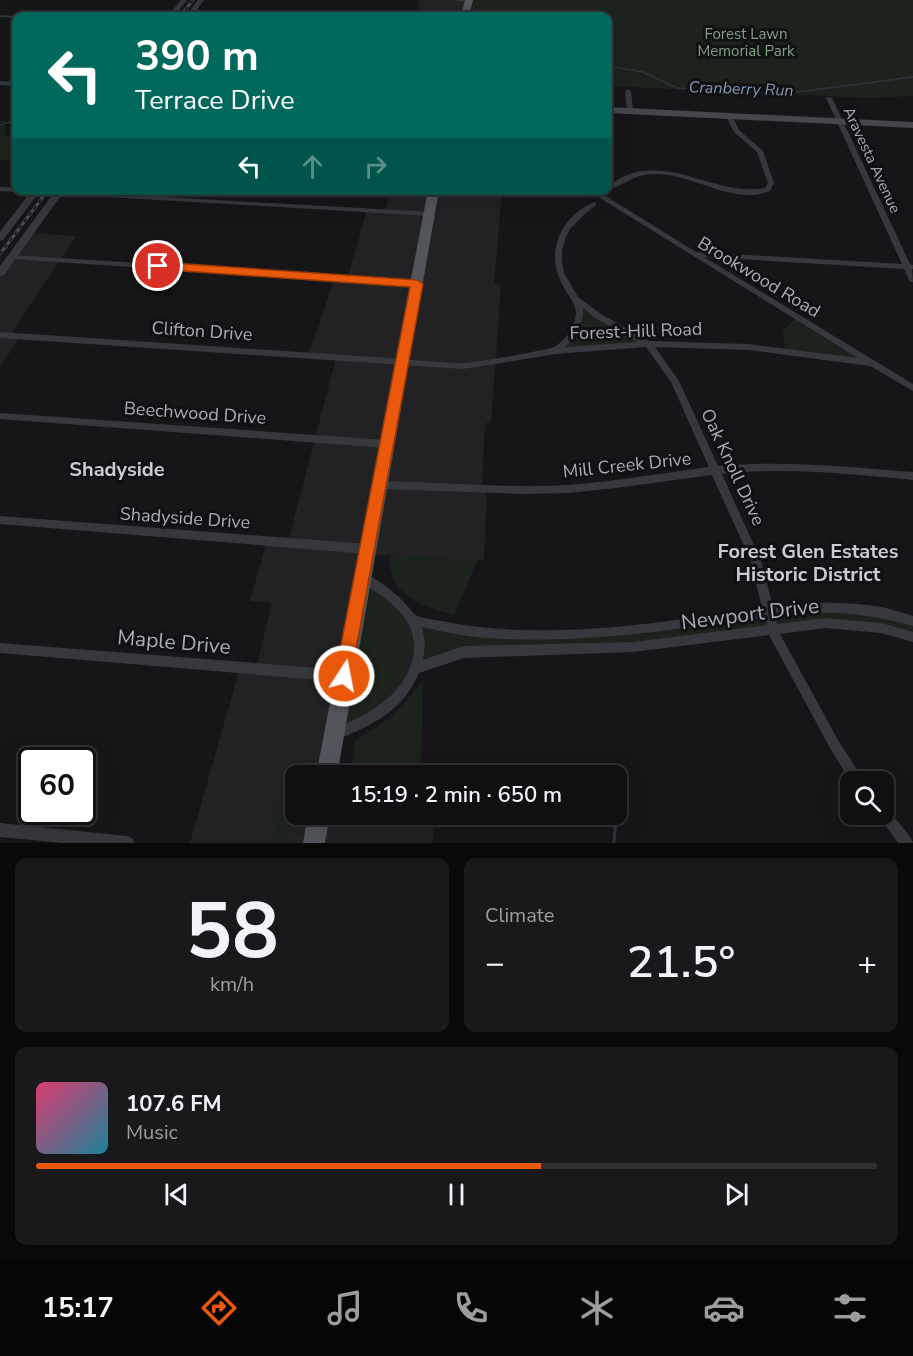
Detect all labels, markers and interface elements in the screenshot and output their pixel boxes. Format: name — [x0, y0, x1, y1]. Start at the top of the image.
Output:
park label: Forest Lawn Memorial Park — [697, 24, 795, 61]
text: 390 m — [135, 28, 259, 85]
icon: left — [36, 36, 114, 114]
water label: Cranberry Run — [688, 76, 794, 102]
text: Terrace Drive — [135, 82, 295, 119]
street label: Aravesta Avenue — [839, 104, 905, 216]
icon: left — [233, 150, 266, 183]
icon: ahead — [296, 150, 329, 183]
icon: right — [359, 150, 392, 183]
street label: Brookwood Road — [693, 231, 825, 323]
pin — [132, 240, 183, 291]
icon: arrive — [141, 249, 174, 282]
street label: Clifton Drive — [151, 316, 253, 346]
street label: Forest-Hill Road — [569, 317, 703, 345]
street label: Beechwood Drive — [123, 396, 267, 430]
street label: Oak Knoll Drive — [695, 405, 771, 529]
street label: Mill Creek Drive — [562, 446, 692, 484]
district label: Shadyside — [69, 456, 165, 483]
street label: Shadyside Drive — [119, 501, 251, 535]
district label: Forest Glen Estates Historic District — [718, 538, 899, 588]
street label: Newport Drive — [679, 592, 821, 636]
street label: Maple Drive — [116, 623, 232, 661]
position arrow — [312, 644, 376, 708]
speed limit sign: 60 — [18, 747, 96, 825]
map controls — [840, 771, 894, 825]
button: search — [840, 771, 894, 825]
text: 15:19 · 2 min · 650 m — [350, 780, 562, 810]
text: 58 — [185, 878, 279, 985]
text: Climate — [485, 902, 554, 929]
text: 21.5° — [627, 932, 735, 993]
text: − — [485, 941, 505, 986]
text: + — [857, 941, 877, 986]
text: km/h — [210, 971, 254, 998]
text: 107.6 FM — [126, 1089, 222, 1119]
text: Music — [126, 1119, 178, 1146]
icon: previous — [160, 1178, 193, 1211]
icon: pause — [440, 1178, 473, 1211]
icon: next — [720, 1178, 753, 1211]
icon: directions — [198, 1287, 240, 1329]
icon: music — [324, 1287, 366, 1329]
icon: phone — [450, 1287, 492, 1329]
icon: climate — [576, 1287, 618, 1329]
icon: car — [703, 1287, 745, 1329]
icon: filters — [829, 1287, 871, 1329]
text: 15:17 — [42, 1290, 114, 1327]

